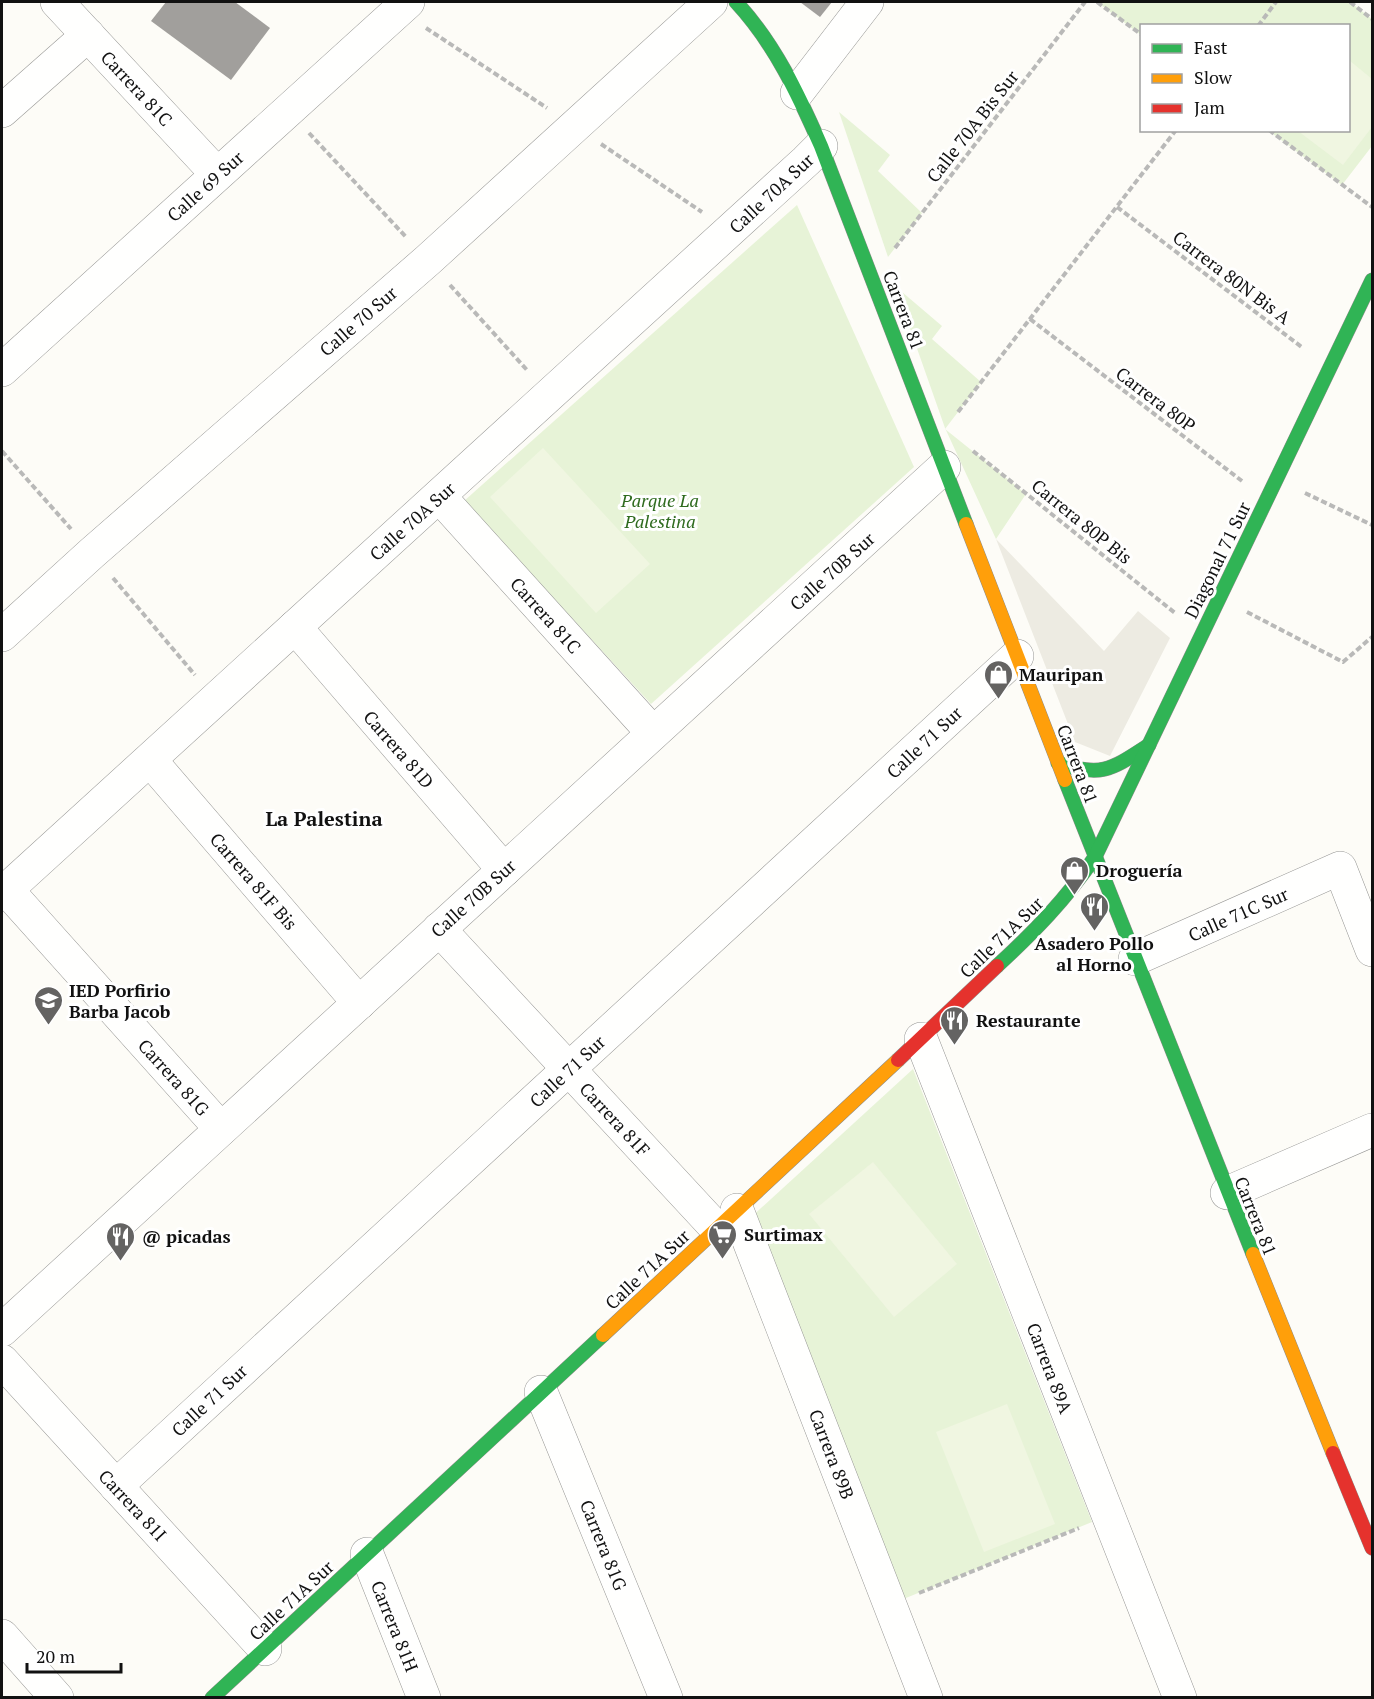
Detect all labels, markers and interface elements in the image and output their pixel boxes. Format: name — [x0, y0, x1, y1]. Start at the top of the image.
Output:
legend — [1140, 24, 1350, 132]
text: Fast — [1194, 35, 1228, 59]
street label: Carrera 81C — [96, 45, 178, 131]
street label: Calle 70A Bis Sur — [921, 65, 1023, 187]
text: Slow — [1194, 65, 1233, 89]
text: Jam — [1194, 95, 1225, 119]
street label: Calle 69 Sur — [162, 145, 249, 227]
street label: Calle 70A Sur — [724, 148, 819, 238]
street label: Carrera 80N Bis A — [1168, 225, 1296, 330]
street label: Carrera 81 — [878, 267, 930, 353]
street label: Calle 70 Sur — [314, 281, 402, 361]
street label: Carrera 80P — [1111, 361, 1201, 437]
street label: Carrera 80P Bis — [1027, 473, 1137, 569]
street label: Calle 70A Sur — [364, 476, 460, 566]
park label: Parque La Palestina — [620, 488, 699, 533]
street label: Diagonal 71 Sur — [1178, 498, 1256, 622]
street label: Calle 70B Sur — [784, 526, 880, 616]
street label: Carrera 81C — [505, 572, 587, 658]
shop icon: Mauripan — [982, 658, 1014, 700]
place label: Mauripan — [1019, 662, 1104, 686]
street label: Calle 71 Sur — [881, 701, 967, 783]
street label: Carrera 81D — [358, 705, 440, 793]
street label: Carrera 81 — [1052, 721, 1104, 807]
district label: La Palestina — [265, 805, 383, 832]
street label: Carrera 81F Bis — [205, 827, 303, 935]
street label: Calle 70B Sur — [425, 853, 521, 943]
shop icon: Droguería — [1059, 854, 1091, 896]
place label: Droguería — [1096, 858, 1182, 882]
street label: Calle 71C Sur — [1184, 881, 1292, 947]
restaurant icon: Asadero Pollo al Horno — [1078, 890, 1110, 932]
street label: Calle 71A Sur — [954, 891, 1048, 983]
place label: Asadero Pollo al Horno — [1034, 931, 1154, 976]
place label: IED Porfirio Barba Jacob — [69, 978, 171, 1023]
school or university icon: IED Porfirio Barba Jacob — [32, 984, 64, 1026]
restaurant icon: Restaurante — [939, 1004, 971, 1046]
place label: Restaurante — [976, 1008, 1081, 1032]
street label: Calle 71 Sur — [524, 1030, 610, 1112]
street label: Carrera 81G — [133, 1033, 215, 1121]
street label: Carrera 81F — [575, 1077, 655, 1161]
street label: Carrera 81 — [1229, 1173, 1283, 1259]
supermarket icon: Surtimax — [707, 1218, 739, 1260]
restaurant icon: @ picadas — [105, 1220, 137, 1262]
place label: Surtimax — [744, 1222, 823, 1246]
place label: @ picadas — [142, 1224, 231, 1248]
street label: Calle 71A Sur — [600, 1224, 695, 1314]
street label: Carrera 89A — [1022, 1319, 1079, 1417]
street label: Calle 71 Sur — [166, 1359, 252, 1441]
street label: Carrera 89B — [804, 1406, 860, 1502]
street label: Carrera 81I — [94, 1464, 172, 1546]
street label: Carrera 81G — [575, 1496, 633, 1594]
street label: Calle 71A Sur — [244, 1555, 339, 1645]
street label: Carrera 81H — [366, 1577, 424, 1675]
scale bar — [27, 1636, 122, 1674]
text: 20 m — [36, 1644, 76, 1668]

